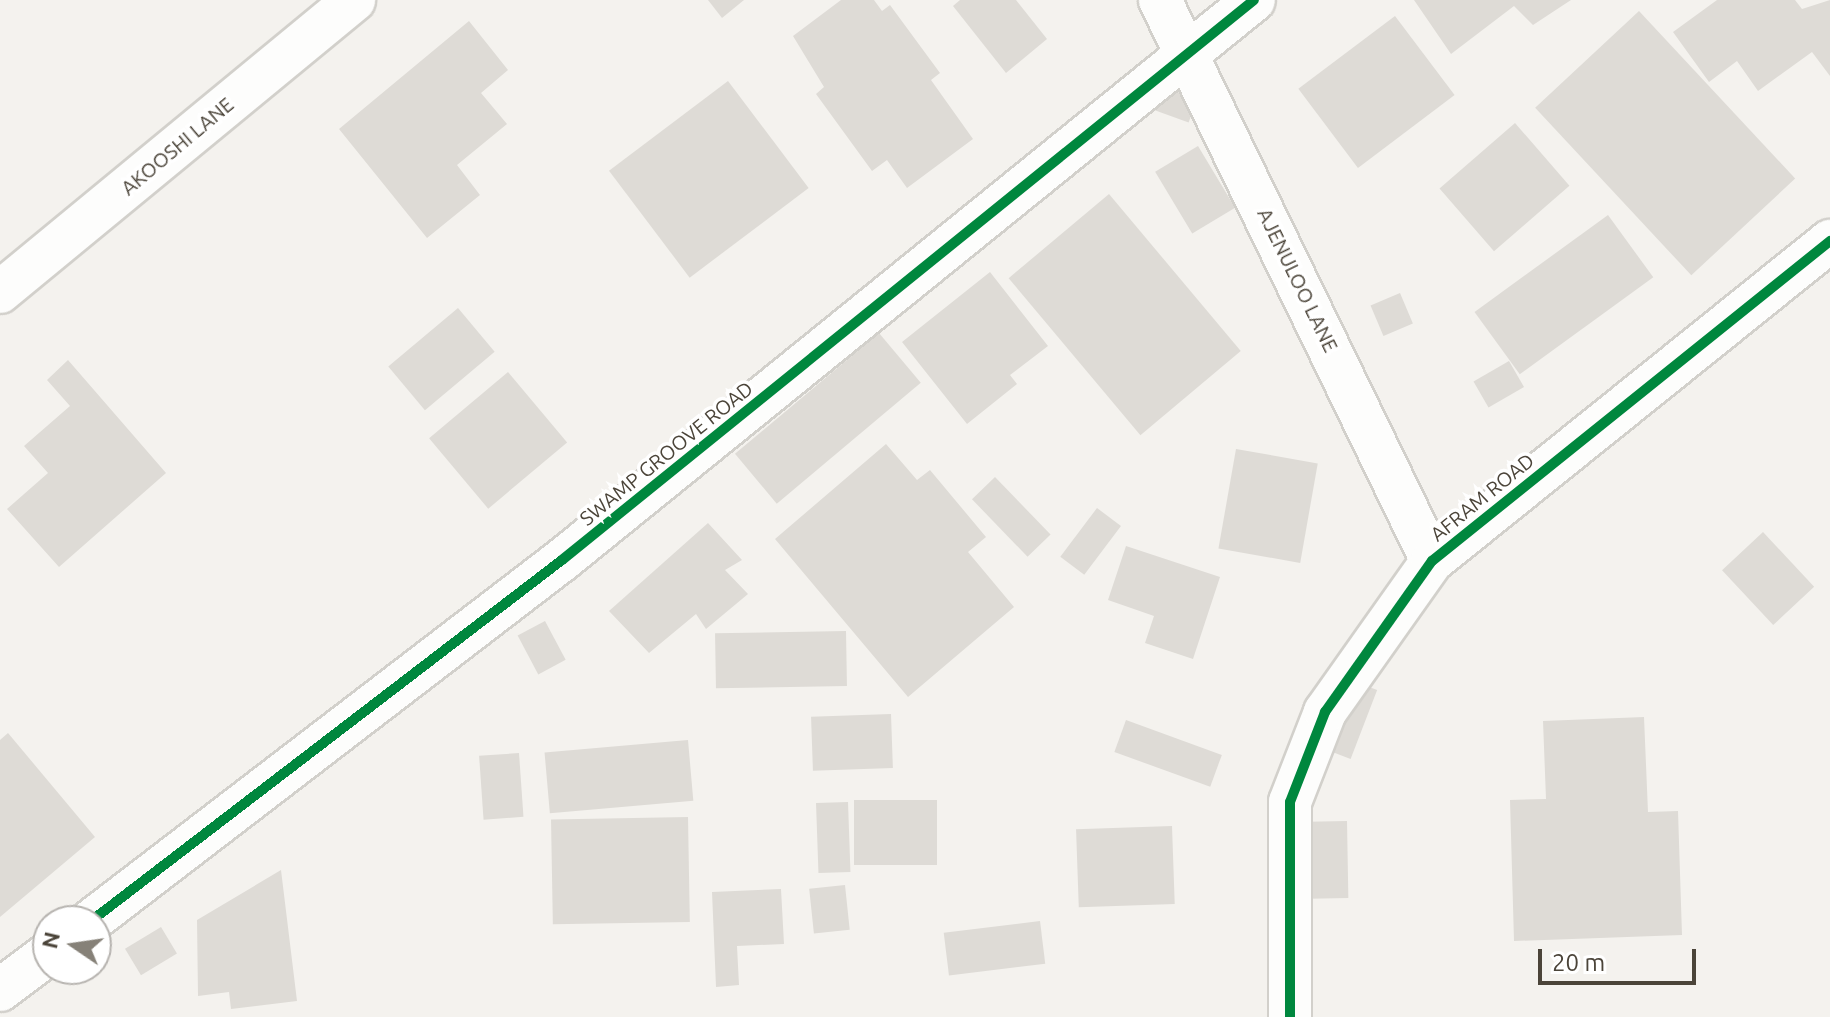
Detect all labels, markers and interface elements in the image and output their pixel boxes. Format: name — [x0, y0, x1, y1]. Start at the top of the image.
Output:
street label: AKOOSHI LANE — [116, 92, 238, 200]
street label: AJENULOO LANE — [1253, 204, 1343, 356]
street label: SWAMP GROOVE ROAD — [575, 376, 757, 530]
street label: AFRAM ROAD — [1425, 448, 1539, 546]
north arrow — [32, 905, 112, 985]
text: N — [36, 929, 64, 951]
scale bar — [1542, 933, 1700, 983]
text: 20 m — [1552, 949, 1605, 976]

